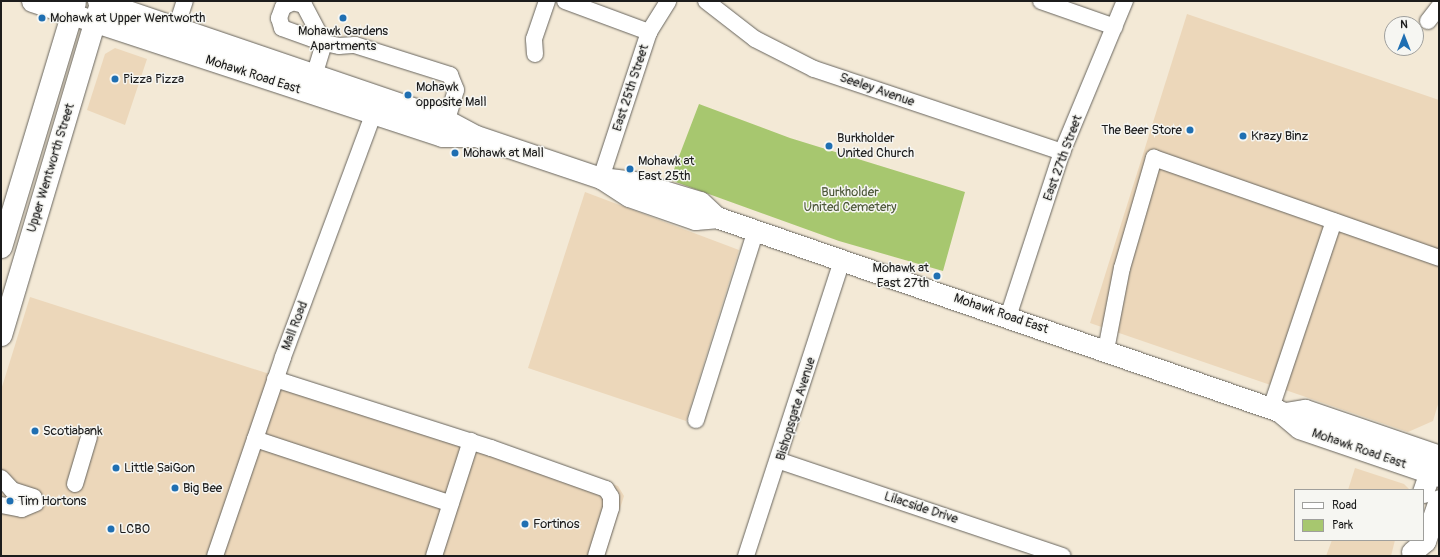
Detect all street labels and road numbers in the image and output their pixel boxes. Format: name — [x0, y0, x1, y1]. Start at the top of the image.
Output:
street label: East 25th Street — [610, 43, 652, 133]
street label: Mohawk Road East — [203, 52, 303, 98]
street label: Seeley Avenue — [837, 70, 917, 110]
street label: Upper Wentworth Street — [24, 102, 78, 234]
street label: East 27th Street — [1040, 113, 1086, 203]
street label: Mohawk Road East — [952, 290, 1050, 338]
street label: Mall Road — [279, 299, 311, 353]
street label: Bishopsgate Avenue — [773, 355, 819, 463]
street label: Mohawk Road East — [1310, 425, 1408, 473]
street label: Lilacside Drive — [882, 489, 960, 527]

